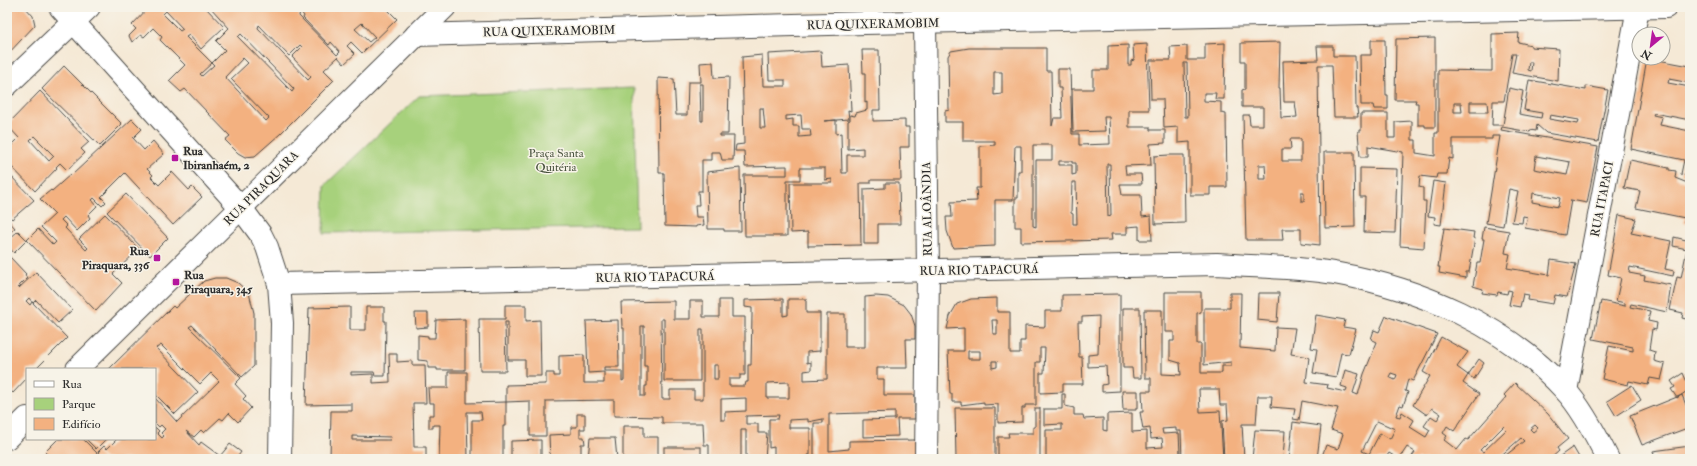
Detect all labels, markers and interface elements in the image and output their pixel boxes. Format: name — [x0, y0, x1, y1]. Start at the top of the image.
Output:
street label: RUA QUIXERAMOBIM — [807, 16, 940, 33]
street label: RUA QUIXERAMOBIM — [483, 23, 616, 40]
north arrow — [1631, 26, 1671, 66]
text: N — [1638, 46, 1655, 63]
place label: Rua Ibiranhaém, 2 — [183, 144, 250, 173]
park label: Praça Santa Quitéria — [528, 146, 585, 175]
street label: RUA PIRAQUARA — [221, 148, 302, 229]
marker: Rua Ibiranhaém, 2 — [170, 153, 180, 163]
street label: RUA ITAPACI — [1588, 160, 1617, 238]
street label: RUA ALOÂNDIA — [919, 161, 936, 256]
place label: Rua Piraquara, 336 — [82, 244, 150, 273]
marker: Rua Piraquara, 336 — [152, 253, 162, 263]
street label: RUA RIO TAPACURÁ — [919, 262, 1039, 279]
place label: Rua Piraquara, 345 — [184, 268, 253, 297]
street label: RUA RIO TAPACURÁ — [595, 269, 715, 286]
marker: Rua Piraquara, 345 — [171, 277, 181, 287]
legend — [26, 368, 156, 440]
text: Rua — [62, 377, 83, 392]
text: Parque — [62, 397, 96, 412]
text: Edifício — [62, 417, 101, 432]

